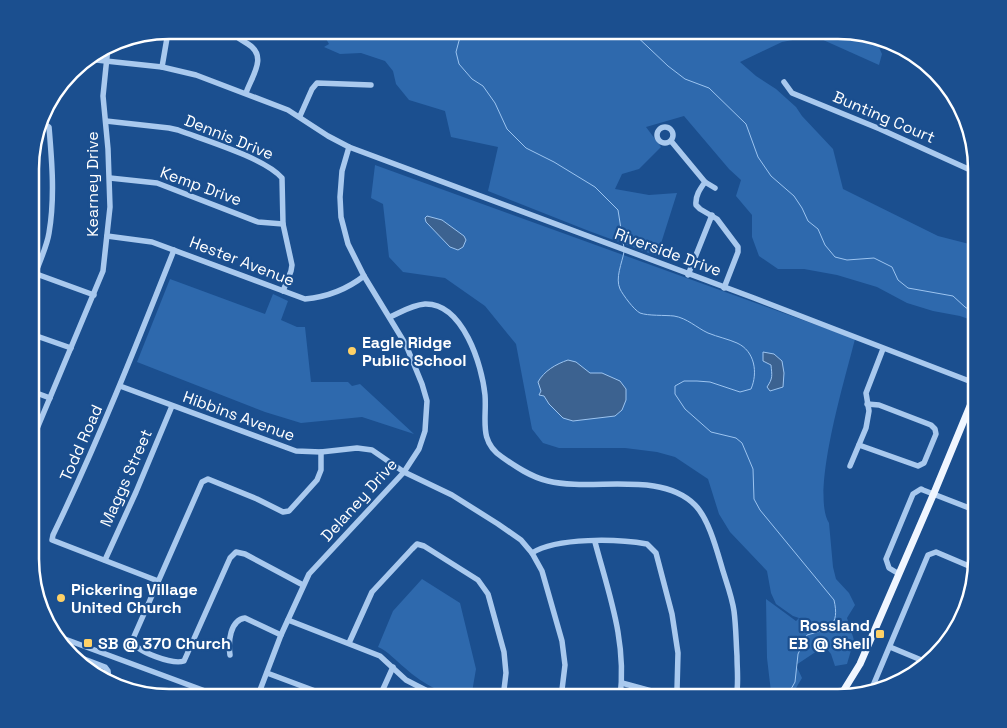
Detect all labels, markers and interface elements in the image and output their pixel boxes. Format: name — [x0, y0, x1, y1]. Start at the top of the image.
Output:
street label: Bunting Court — [830, 86, 938, 148]
street label: Dennis Drive — [181, 110, 277, 164]
street label: Kearney Drive — [82, 131, 103, 237]
street label: Kemp Drive — [157, 162, 245, 210]
street label: Riverside Drive — [612, 223, 724, 281]
street label: Hester Avenue — [186, 231, 298, 291]
place label: Eagle Ridge Public School — [362, 332, 466, 371]
marker: Eagle Ridge Public School — [346, 345, 358, 357]
street label: Hibbins Avenue — [180, 386, 298, 446]
street label: Todd Road — [55, 401, 107, 485]
street label: Maggs Street — [95, 426, 157, 530]
street label: Delaney Drive — [316, 454, 402, 546]
place label: Pickering Village United Church — [71, 579, 198, 618]
marker: Pickering Village United Church — [55, 592, 67, 604]
place label: Rossland EB @ Shell — [789, 615, 870, 654]
marker: Rossland EB @ Shell — [874, 628, 886, 640]
place label: SB @ 370 Church — [98, 633, 231, 654]
marker: SB @ 370 Church — [82, 637, 94, 649]

